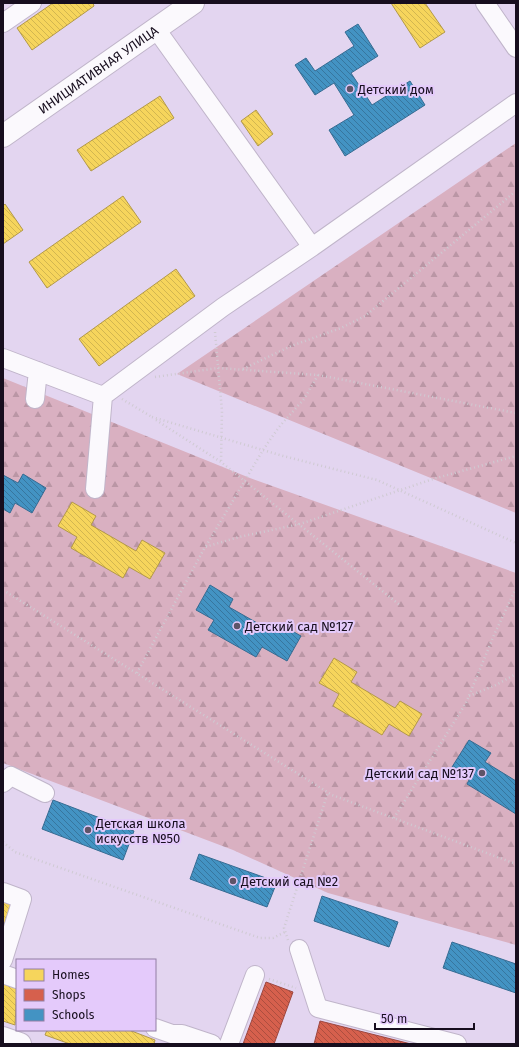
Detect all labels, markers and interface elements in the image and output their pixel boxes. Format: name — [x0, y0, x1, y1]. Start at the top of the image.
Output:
street label: ИНИЦИАТИВНАЯ УЛИЦА — [35, 22, 161, 116]
place label: Детский дом — [357, 82, 434, 97]
marker: Детский дом — [345, 84, 355, 94]
place label: Детский сад №127 — [244, 619, 354, 634]
marker: Детский сад №127 — [232, 621, 242, 631]
place label: Детский сад №137 — [364, 766, 474, 781]
marker: Детский сад №137 — [477, 768, 487, 778]
place label: Детская школа искусств №50 — [95, 816, 186, 846]
marker: Детская школа искусств №50 — [83, 825, 93, 835]
place label: Детский сад №2 — [240, 874, 338, 889]
marker: Детский сад №2 — [228, 876, 238, 886]
legend — [16, 959, 156, 1031]
text: Homes — [52, 968, 90, 982]
text: Shops — [52, 988, 86, 1002]
scale bar — [375, 1005, 474, 1031]
text: Schools — [52, 1008, 95, 1022]
text: 50 m — [381, 1012, 407, 1026]

